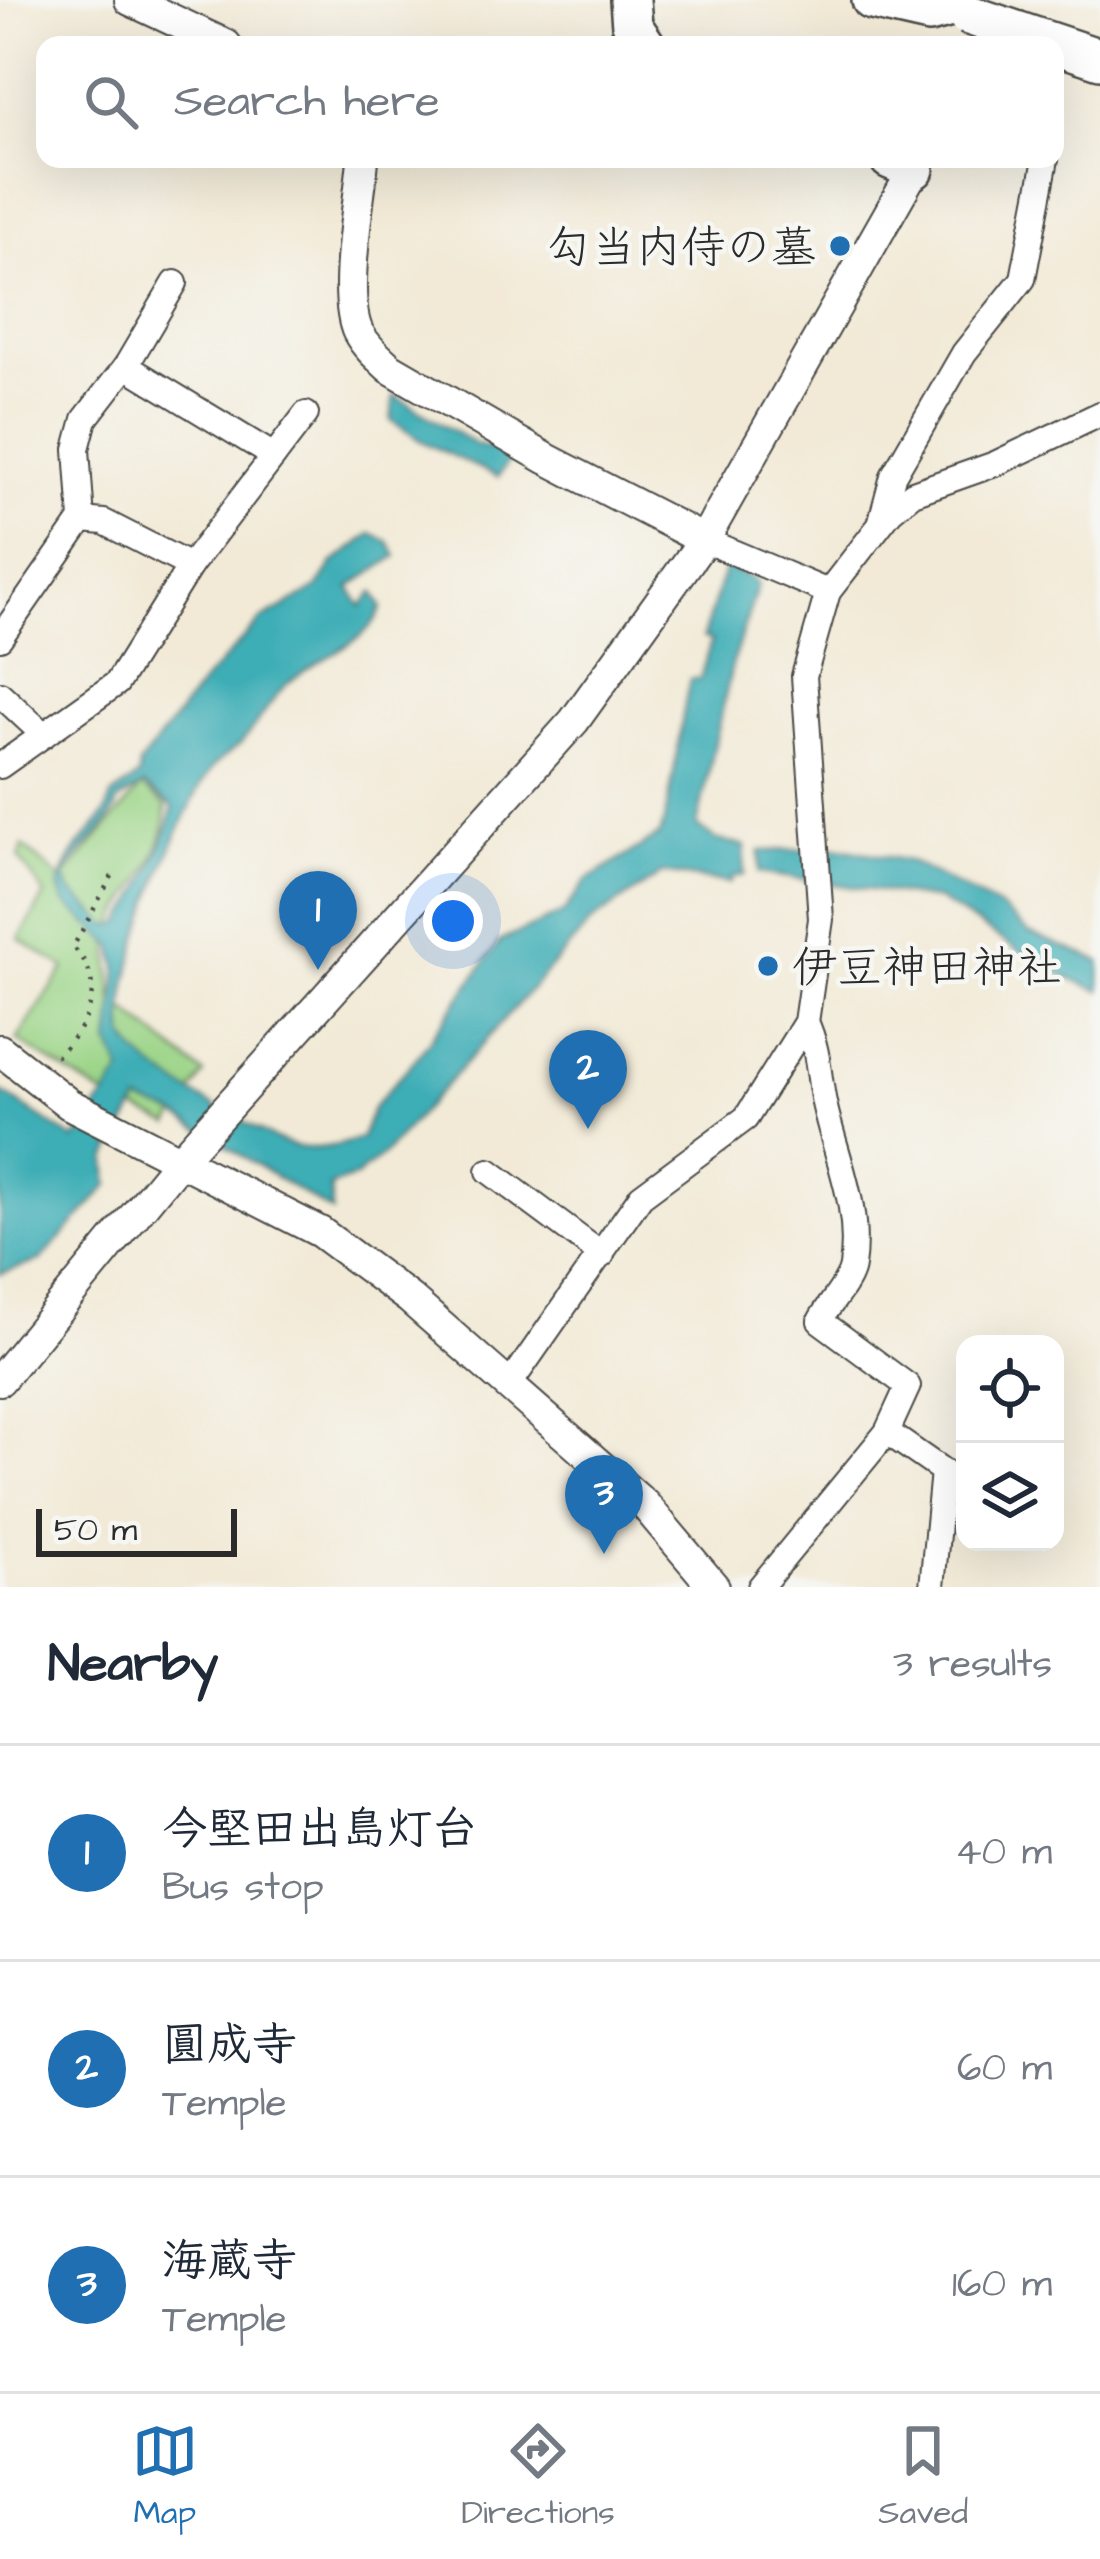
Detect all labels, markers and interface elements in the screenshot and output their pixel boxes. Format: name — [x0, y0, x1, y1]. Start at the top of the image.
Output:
search box — [36, 36, 1064, 168]
icon: search — [78, 69, 144, 135]
text: Search here — [174, 71, 440, 133]
place label: 勾当内侍の墓 — [546, 218, 816, 280]
marker: 勾当内侍の墓 — [827, 233, 853, 259]
pin: 1 — [279, 871, 357, 970]
your location — [423, 891, 483, 951]
place label: 伊豆神田神社 — [792, 938, 1062, 1000]
marker: 伊豆神田神社 — [755, 953, 781, 979]
pin: 2 — [549, 1030, 627, 1129]
map controls — [956, 1335, 1064, 1551]
button: locate — [956, 1335, 1064, 1443]
button: layers — [956, 1443, 1064, 1551]
pin: 3 — [565, 1455, 643, 1554]
scale bar — [36, 1503, 237, 1556]
text: 50 m — [54, 1507, 137, 1553]
text: Nearby — [48, 1630, 218, 1701]
text: 3 results — [893, 1638, 1052, 1692]
text: 今堅田出島灯台 — [162, 1799, 477, 1861]
text: 1 — [85, 1826, 90, 1880]
text: 40 m — [955, 1826, 1052, 1880]
text: Bus stop — [162, 1861, 324, 1915]
text: 圓成寺 — [162, 2015, 297, 2077]
text: 2 — [76, 2042, 98, 2096]
text: 60 m — [957, 2042, 1052, 2096]
text: Temple — [162, 2077, 287, 2131]
text: 海蔵寺 — [162, 2231, 297, 2293]
text: 3 — [77, 2258, 97, 2312]
text: 160 m — [952, 2258, 1052, 2312]
text: Temple — [162, 2293, 287, 2347]
tab: Map — [132, 2418, 198, 2536]
tab: Directions — [461, 2418, 615, 2536]
tab: Saved — [878, 2418, 968, 2536]

